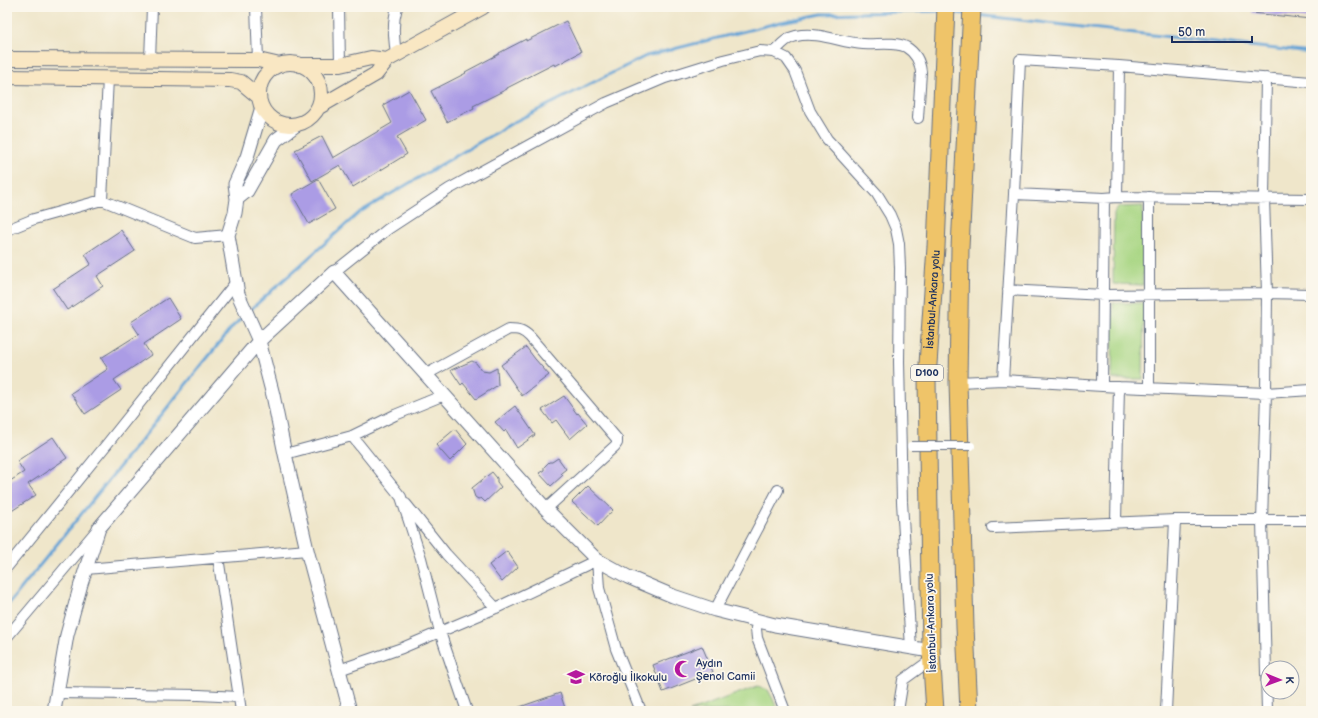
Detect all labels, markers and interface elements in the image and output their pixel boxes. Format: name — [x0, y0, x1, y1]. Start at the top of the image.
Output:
scale bar — [1172, 18, 1252, 44]
text: 50 m — [1178, 25, 1205, 40]
street label: İstanbul-Ankara yolu — [923, 249, 942, 349]
road number: D100 — [911, 365, 943, 381]
street label: İstanbul-Ankara yolu — [923, 573, 939, 673]
place label: Aydın Şenol Camii — [696, 657, 755, 683]
mosque icon: Aydın Şenol Camii — [673, 659, 693, 679]
north arrow — [1260, 660, 1300, 700]
school or university icon: Köroğlu İlkokulu — [566, 667, 586, 687]
place label: Köroğlu İlkokulu — [589, 671, 667, 684]
text: K — [1283, 676, 1296, 685]

